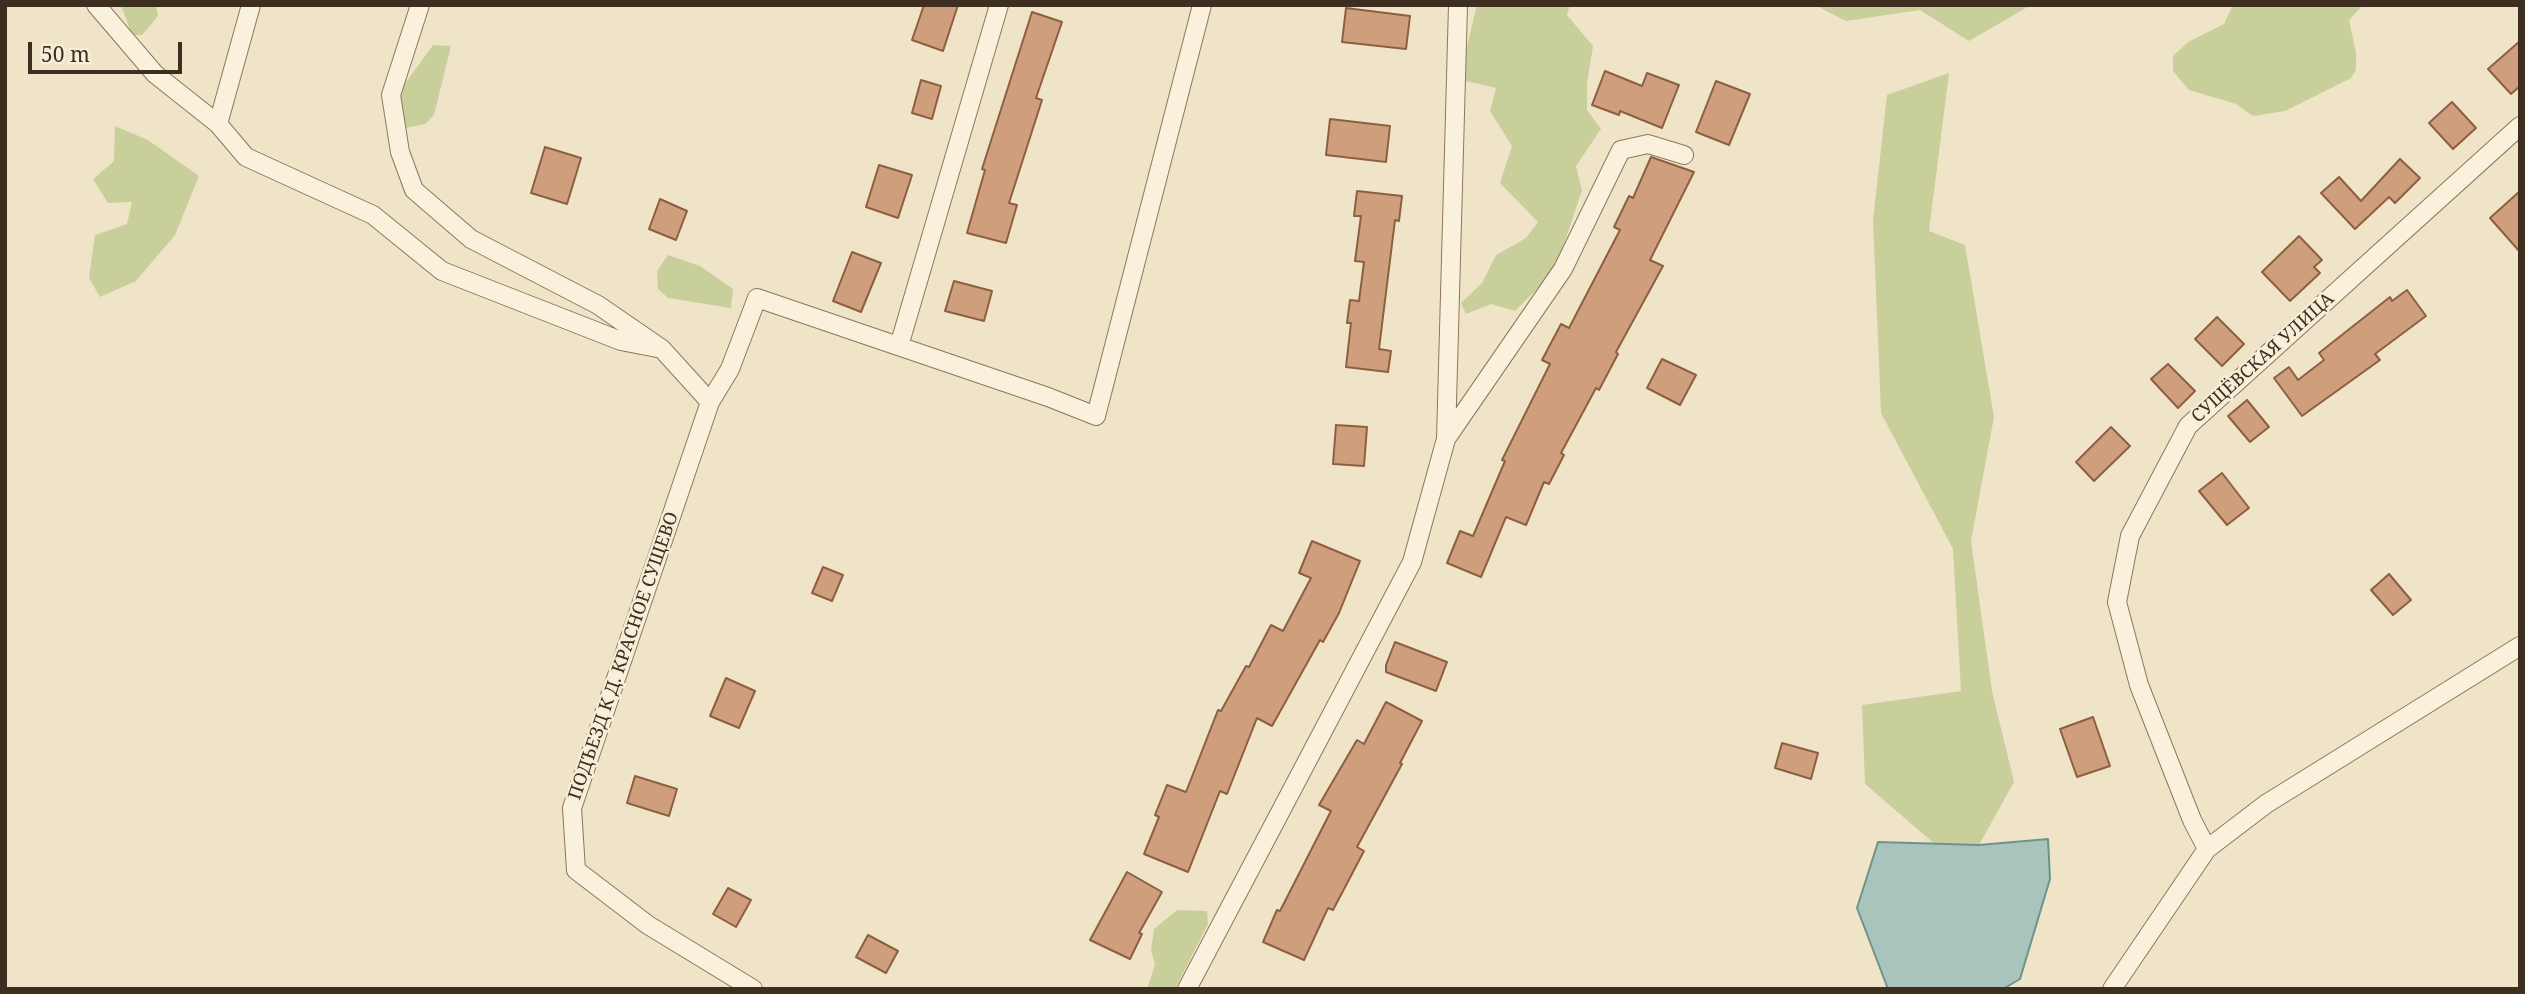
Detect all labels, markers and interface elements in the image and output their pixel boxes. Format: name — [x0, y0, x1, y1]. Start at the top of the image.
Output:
scale bar — [32, 28, 186, 72]
text: 50 m — [41, 40, 90, 68]
street label: СУЩЁВСКАЯ УЛИЦА — [2187, 288, 2339, 428]
street label: ПОДЪЕЗД К Д. КРАСНОЕ СУЩЕВО — [564, 509, 684, 803]

